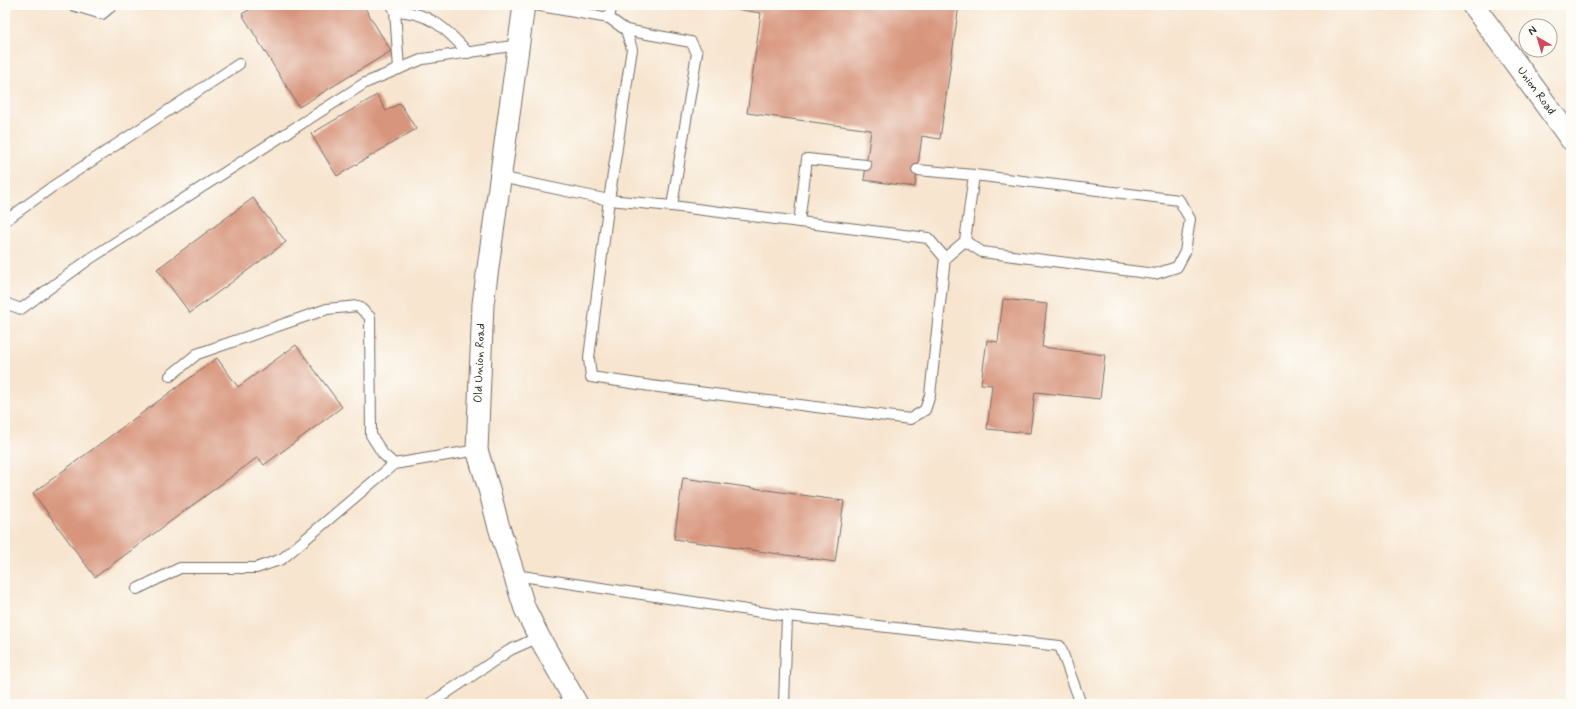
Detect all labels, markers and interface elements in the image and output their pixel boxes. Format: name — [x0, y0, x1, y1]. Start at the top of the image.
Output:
north arrow — [1518, 18, 1558, 58]
text: N — [1525, 23, 1540, 39]
street label: Union Road — [1513, 64, 1559, 118]
street label: Old Union Road — [471, 323, 489, 403]

